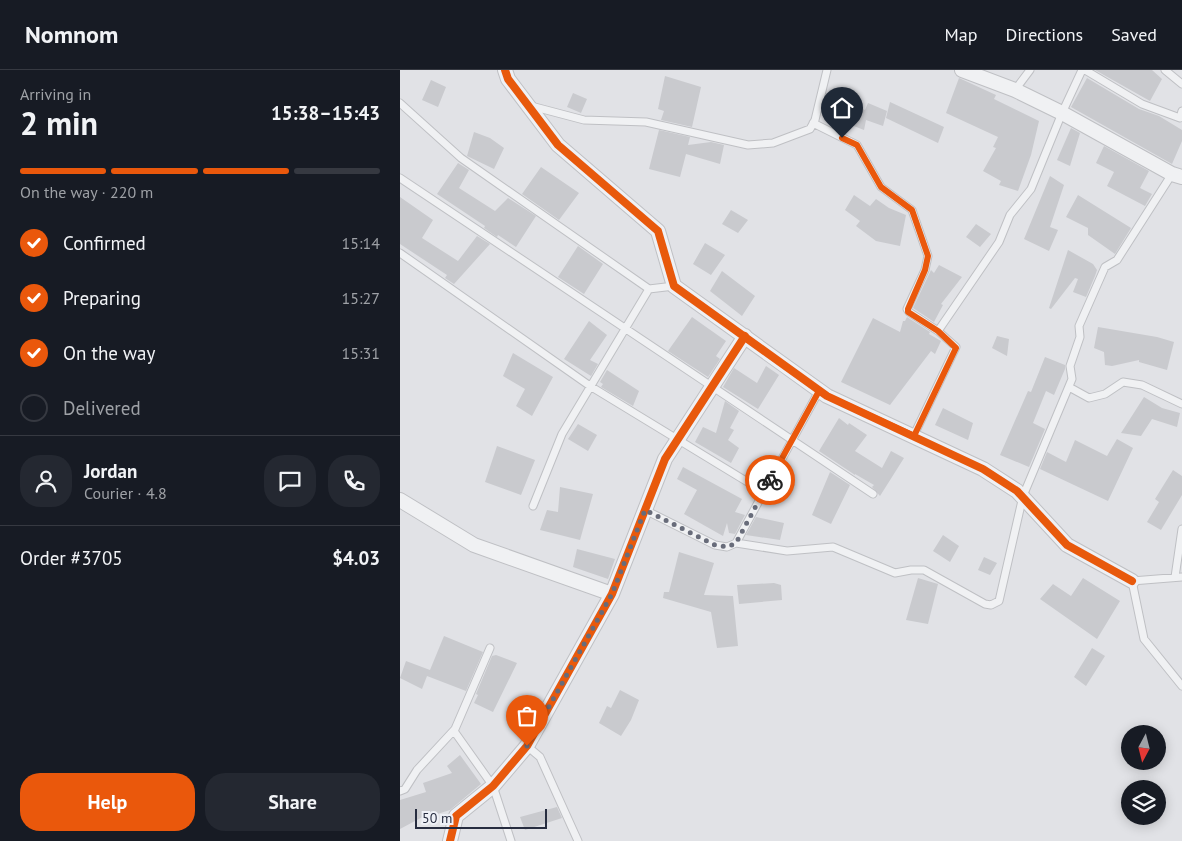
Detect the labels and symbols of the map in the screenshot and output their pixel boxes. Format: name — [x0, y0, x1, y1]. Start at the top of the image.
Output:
pin — [821, 87, 863, 138]
courier — [745, 455, 795, 505]
pin — [506, 695, 548, 746]
north arrow — [1121, 725, 1166, 770]
scale bar — [415, 806, 548, 829]

